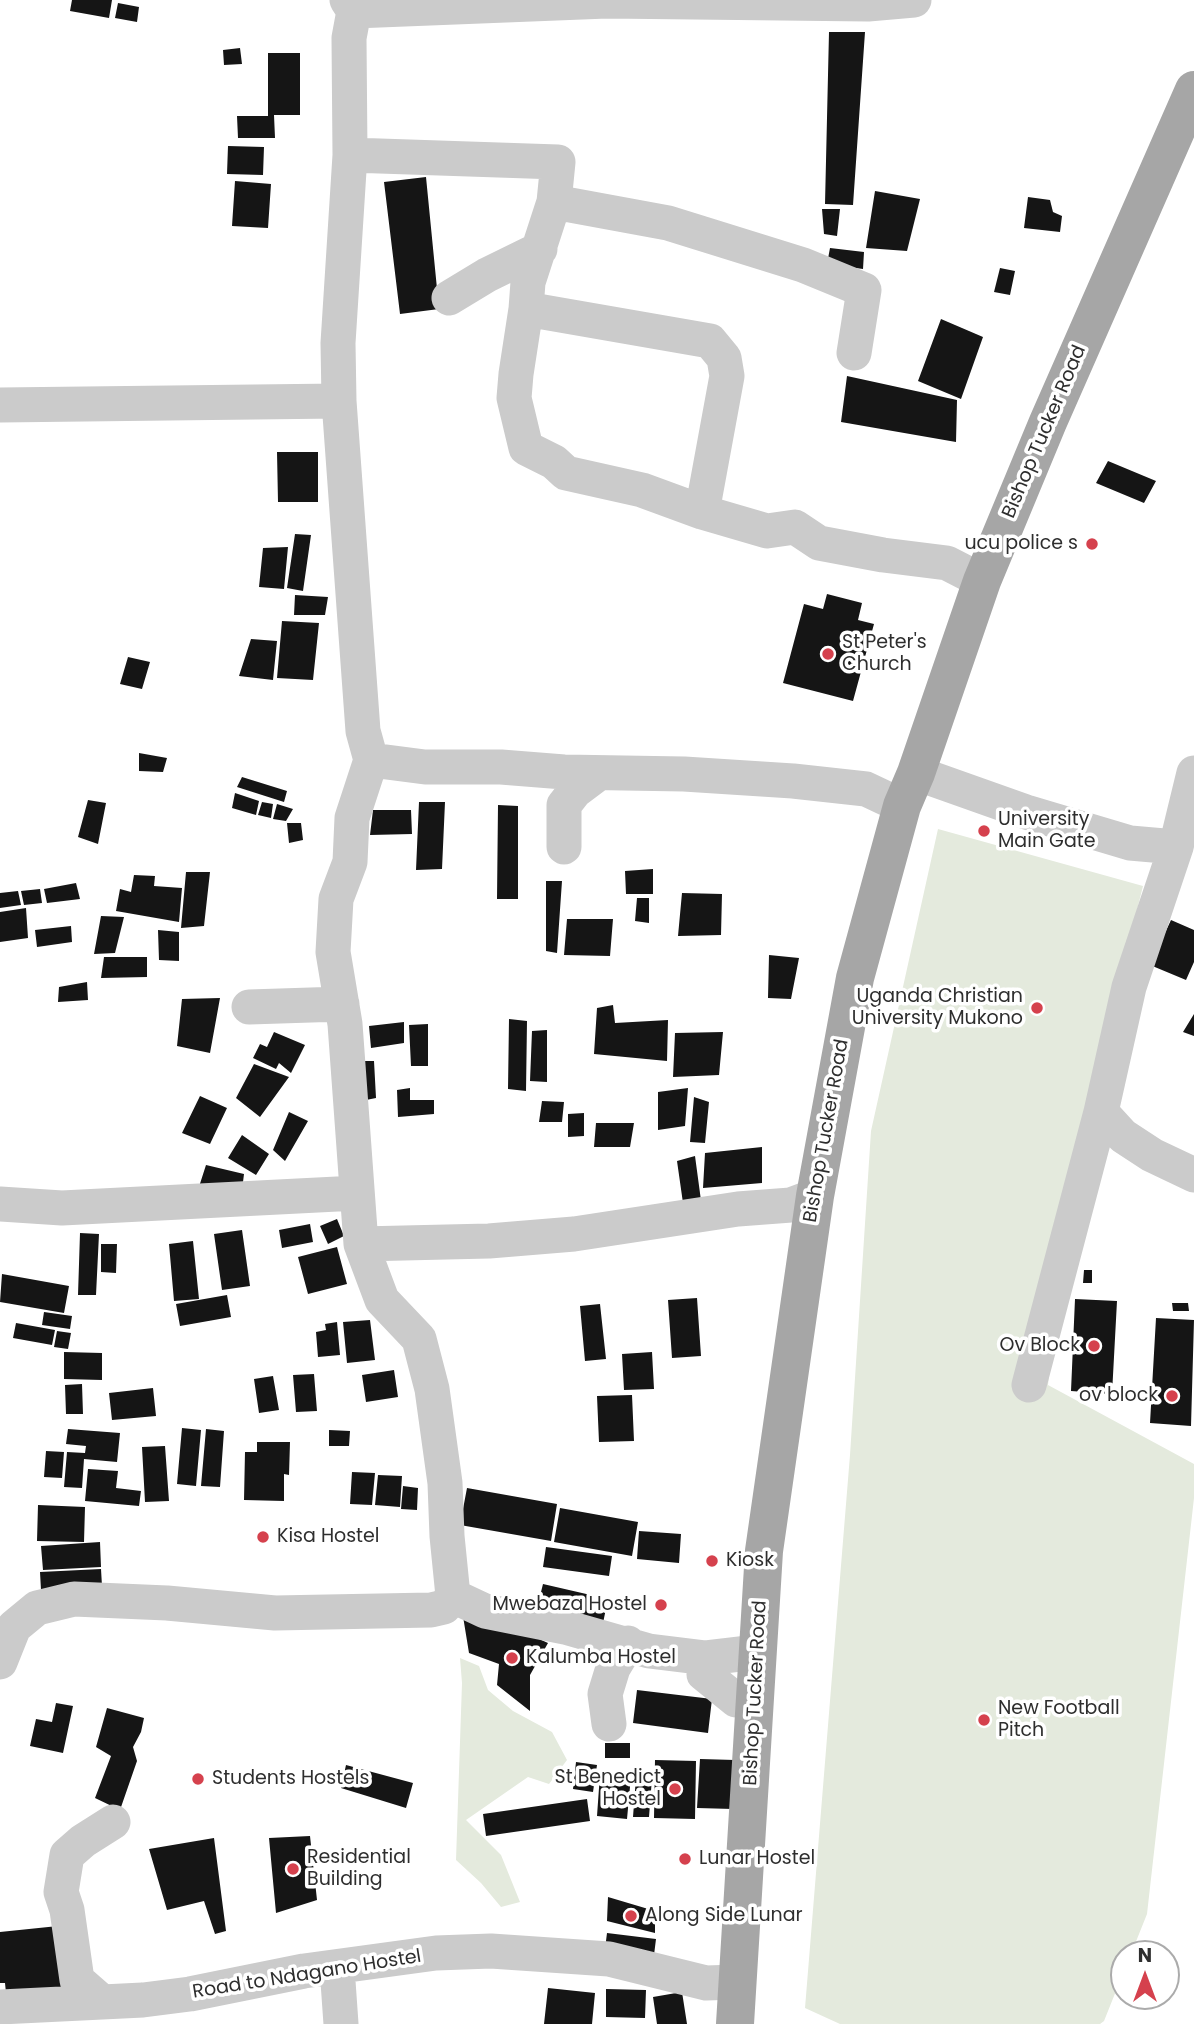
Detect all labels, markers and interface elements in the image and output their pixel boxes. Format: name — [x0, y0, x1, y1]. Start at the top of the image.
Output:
street label: Bishop Tucker Road — [998, 342, 1092, 522]
place label: ucu police s — [964, 533, 1078, 555]
marker: ucu police s — [1084, 536, 1100, 552]
place label: St Peter's Church — [842, 632, 927, 676]
marker: St Peter's Church — [820, 646, 836, 662]
place label: University Main Gate — [998, 809, 1095, 853]
marker: University Main Gate — [976, 823, 992, 839]
place label: Uganda Christian University Mukono — [852, 986, 1023, 1030]
marker: Uganda Christian University Mukono — [1029, 1000, 1045, 1016]
street label: Bishop Tucker Road — [800, 1038, 854, 1224]
place label: Ov Block — [1000, 1335, 1080, 1357]
marker: Ov Block — [1086, 1338, 1102, 1354]
place label: ov block — [1079, 1385, 1158, 1407]
marker: ov block — [1164, 1388, 1180, 1404]
place label: Kisa Hostel — [277, 1526, 379, 1548]
marker: Kisa Hostel — [255, 1529, 271, 1545]
place label: Kiosk — [726, 1550, 774, 1572]
marker: Kiosk — [704, 1553, 720, 1569]
place label: Mwebaza Hostel — [492, 1594, 647, 1616]
marker: Mwebaza Hostel — [653, 1597, 669, 1613]
street label: Bishop Tucker Road — [740, 1600, 772, 1786]
place label: Kalumba Hostel — [526, 1647, 676, 1669]
marker: Kalumba Hostel — [504, 1650, 520, 1666]
place label: New Football Pitch — [998, 1698, 1120, 1742]
marker: New Football Pitch — [976, 1712, 992, 1728]
place label: St Benedict Hostel — [555, 1767, 661, 1811]
place label: Students Hostels — [212, 1768, 369, 1790]
marker: Students Hostels — [190, 1771, 206, 1787]
marker: St Benedict Hostel — [667, 1781, 683, 1797]
place label: Residential Building — [307, 1847, 411, 1891]
place label: Lunar Hostel — [699, 1848, 815, 1870]
marker: Lunar Hostel — [677, 1851, 693, 1867]
marker: Residential Building — [285, 1861, 301, 1877]
place label: Along Side Lunar — [645, 1905, 803, 1927]
marker: Along Side Lunar — [623, 1908, 639, 1924]
north arrow — [1110, 1940, 1180, 2010]
text: N — [1138, 1942, 1152, 1969]
street label: Road to Ndagano Hostel — [191, 1946, 423, 2004]

